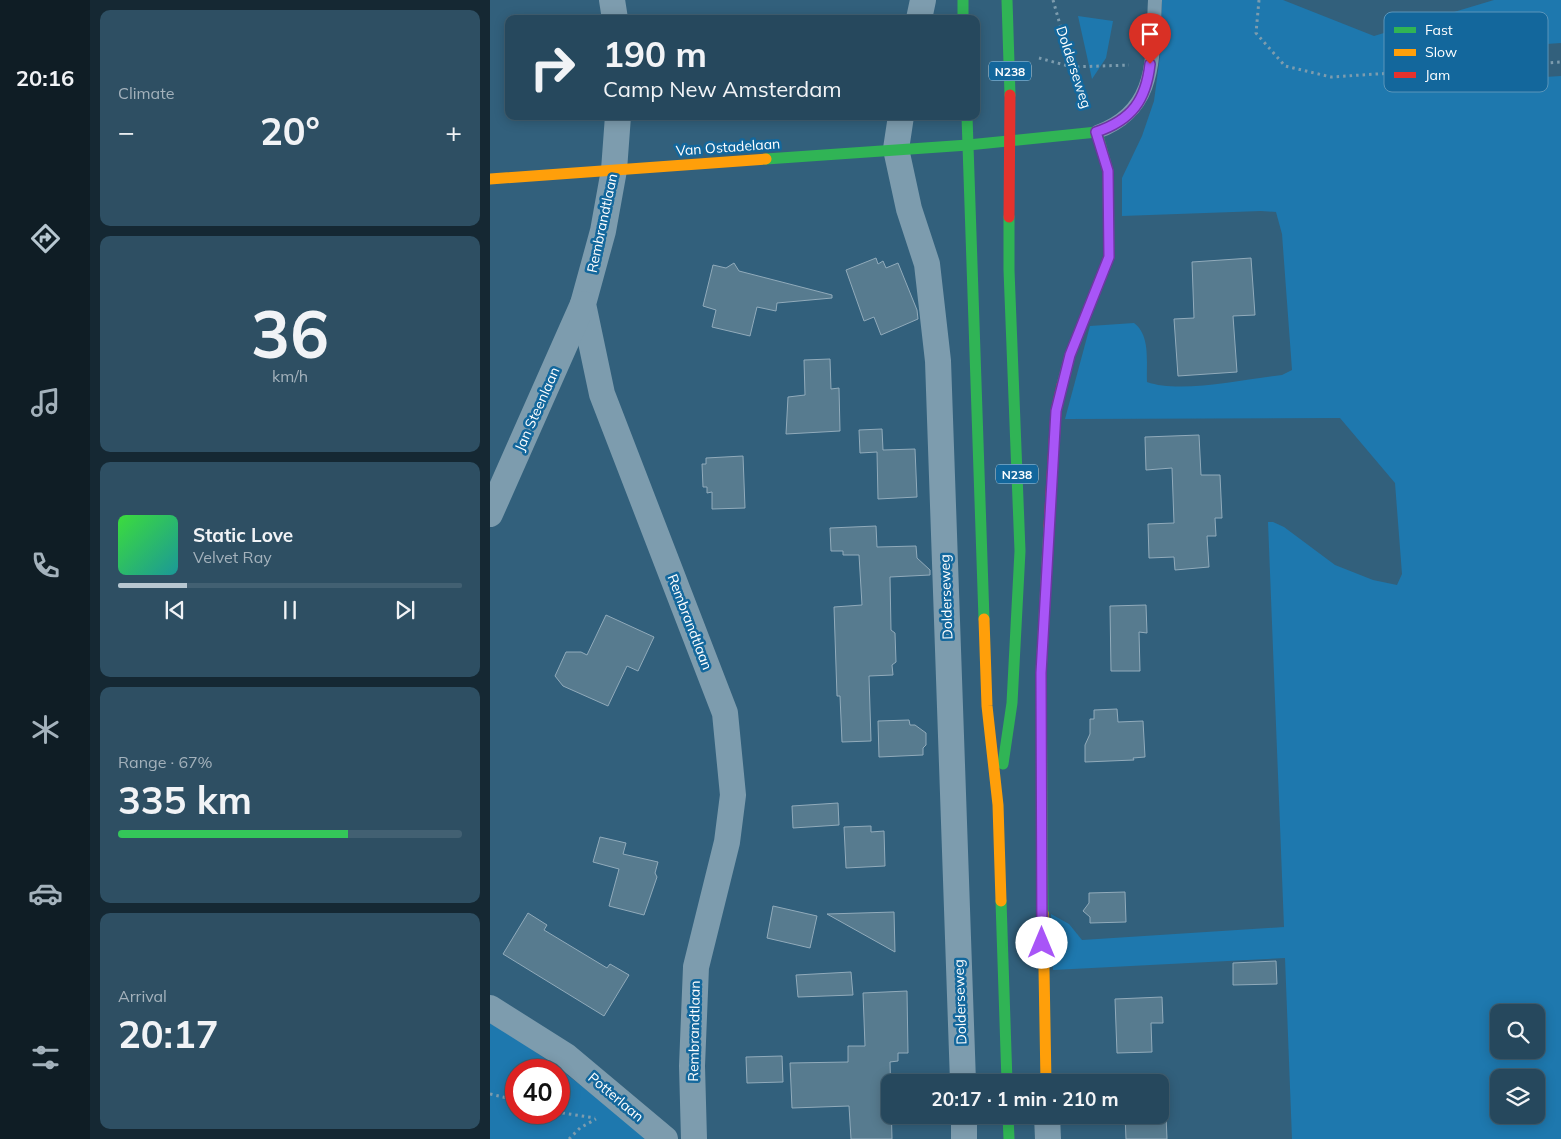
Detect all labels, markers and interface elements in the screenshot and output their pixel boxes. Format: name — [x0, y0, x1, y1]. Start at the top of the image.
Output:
legend — [1384, 12, 1548, 92]
pin — [1129, 13, 1171, 64]
icon: arrive — [1136, 20, 1164, 48]
text: Fast — [1425, 21, 1453, 39]
street label: Dolderseweg — [1052, 24, 1096, 110]
text: 190 m — [603, 32, 707, 76]
icon: right — [520, 35, 585, 100]
text: Slow — [1425, 43, 1457, 61]
road number: N238 — [989, 61, 1031, 80]
text: 20:16 — [16, 64, 74, 92]
text: Jam — [1425, 66, 1450, 84]
text: Camp New Amsterdam — [603, 75, 842, 103]
text: Climate — [118, 83, 174, 103]
text: 20° — [260, 107, 320, 155]
text: − — [118, 114, 135, 149]
text: + — [445, 114, 462, 149]
street label: Van Ostadelaan — [675, 134, 781, 160]
street label: Rembrandtlaan — [583, 172, 621, 274]
icon: directions — [28, 221, 63, 256]
text: 36 — [251, 293, 329, 374]
street label: Jan Steenlaan — [510, 364, 564, 454]
text: km/h — [272, 366, 308, 386]
icon: music — [28, 385, 63, 420]
road number: N238 — [996, 464, 1038, 484]
text: Static Love — [193, 523, 293, 547]
text: Velvet Ray — [193, 547, 272, 567]
icon: phone — [28, 548, 63, 583]
street label: Dolderseweg — [936, 554, 956, 640]
street label: Rembrandtlaan — [663, 572, 717, 672]
icon: previous — [161, 596, 189, 624]
icon: pause — [276, 596, 304, 624]
icon: next — [391, 596, 419, 624]
icon: climate — [28, 712, 63, 747]
text: Range · 67% — [118, 752, 213, 772]
text: 335 km — [118, 776, 252, 824]
icon: car — [28, 876, 63, 911]
position arrow — [1015, 916, 1067, 968]
street label: Dolderseweg — [950, 959, 970, 1045]
street label: Rembrandtlaan — [684, 980, 704, 1082]
text: Arrival — [118, 986, 167, 1006]
map controls — [1490, 1004, 1545, 1124]
button: search — [1490, 1004, 1545, 1059]
text: 20:17 — [118, 1010, 219, 1058]
icon: filters — [28, 1040, 63, 1075]
speed limit sign: 40 — [505, 1059, 570, 1124]
street label: Potterlaan — [584, 1068, 648, 1126]
button: layers — [1490, 1069, 1545, 1124]
text: 20:17 · 1 min · 210 m — [931, 1087, 1119, 1111]

